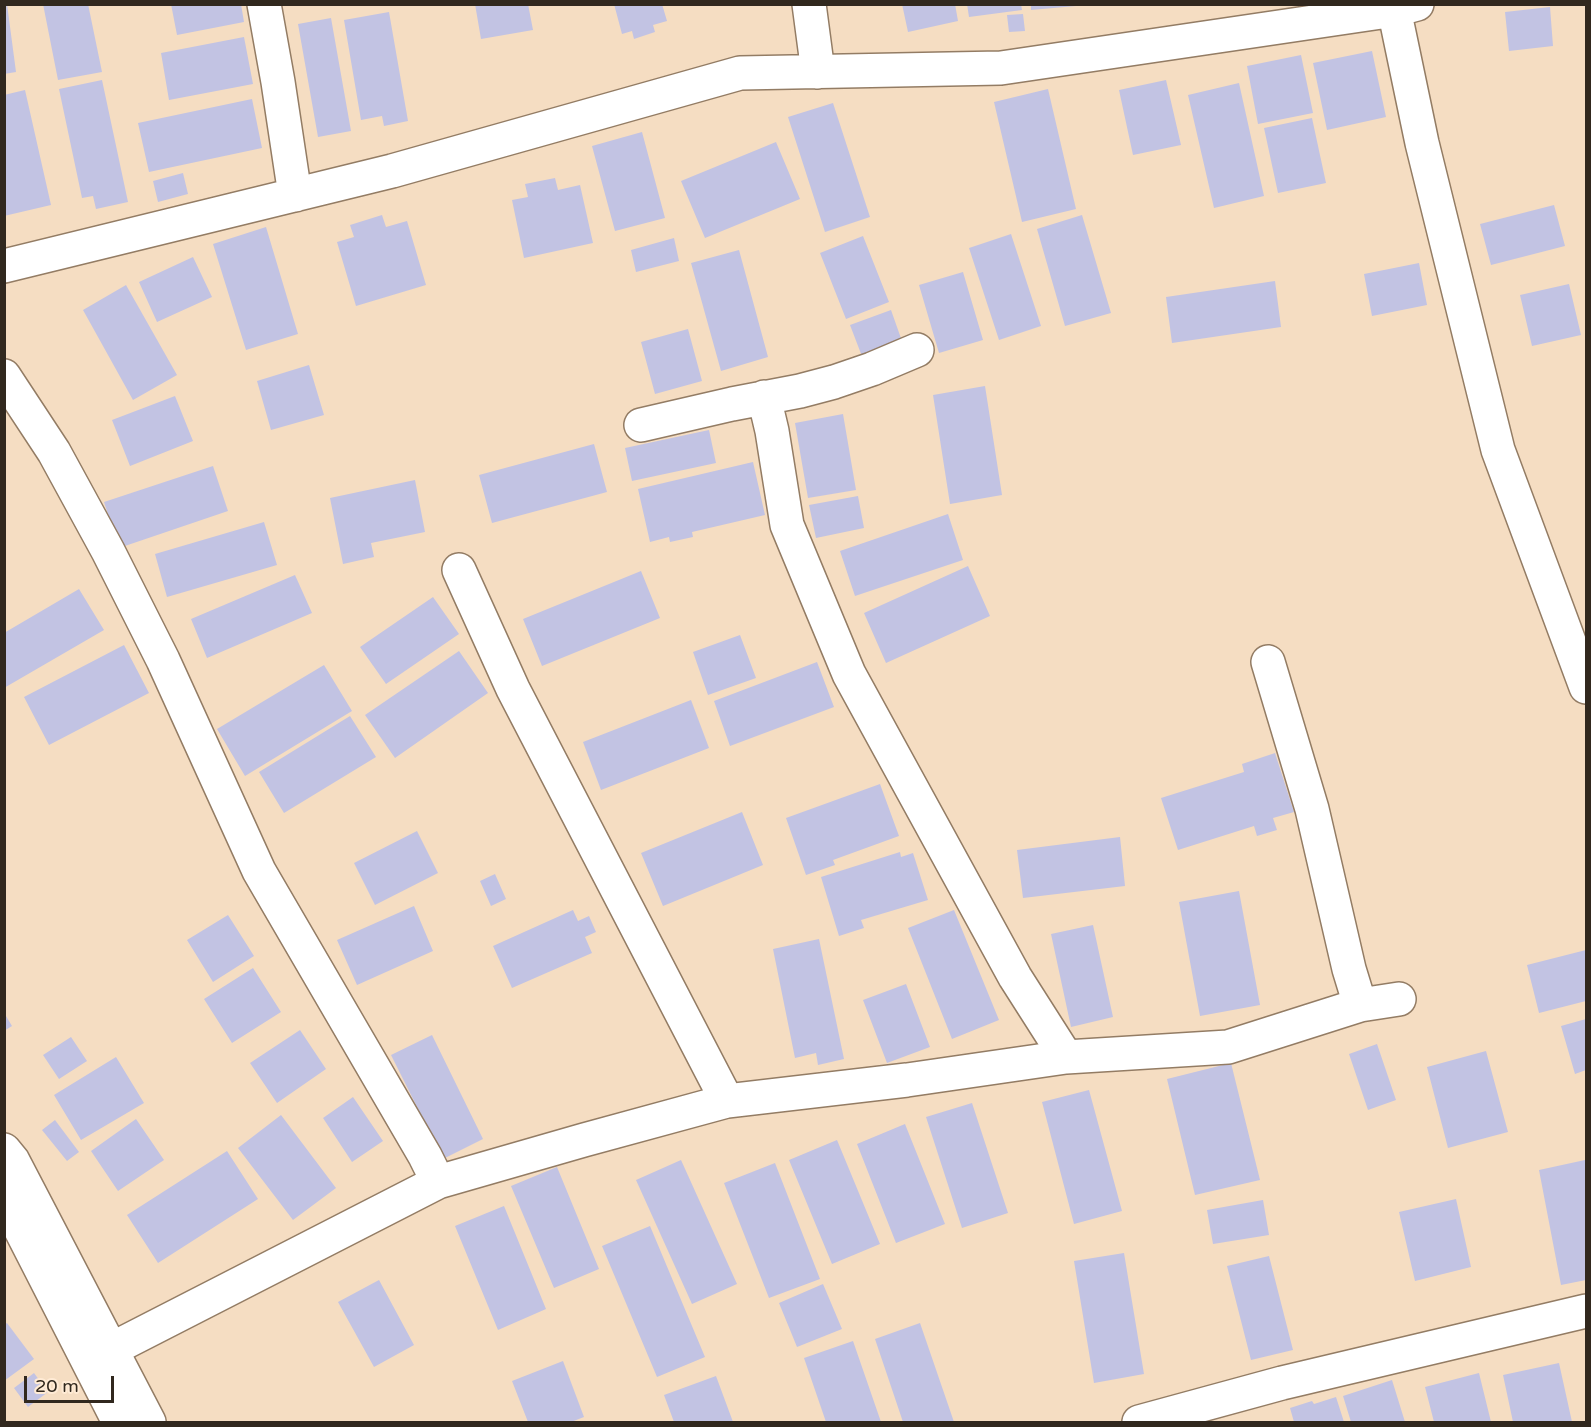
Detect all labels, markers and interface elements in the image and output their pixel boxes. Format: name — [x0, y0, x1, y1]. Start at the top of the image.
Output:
scale bar — [27, 1364, 117, 1402]
text: 20 m — [35, 1375, 79, 1397]

